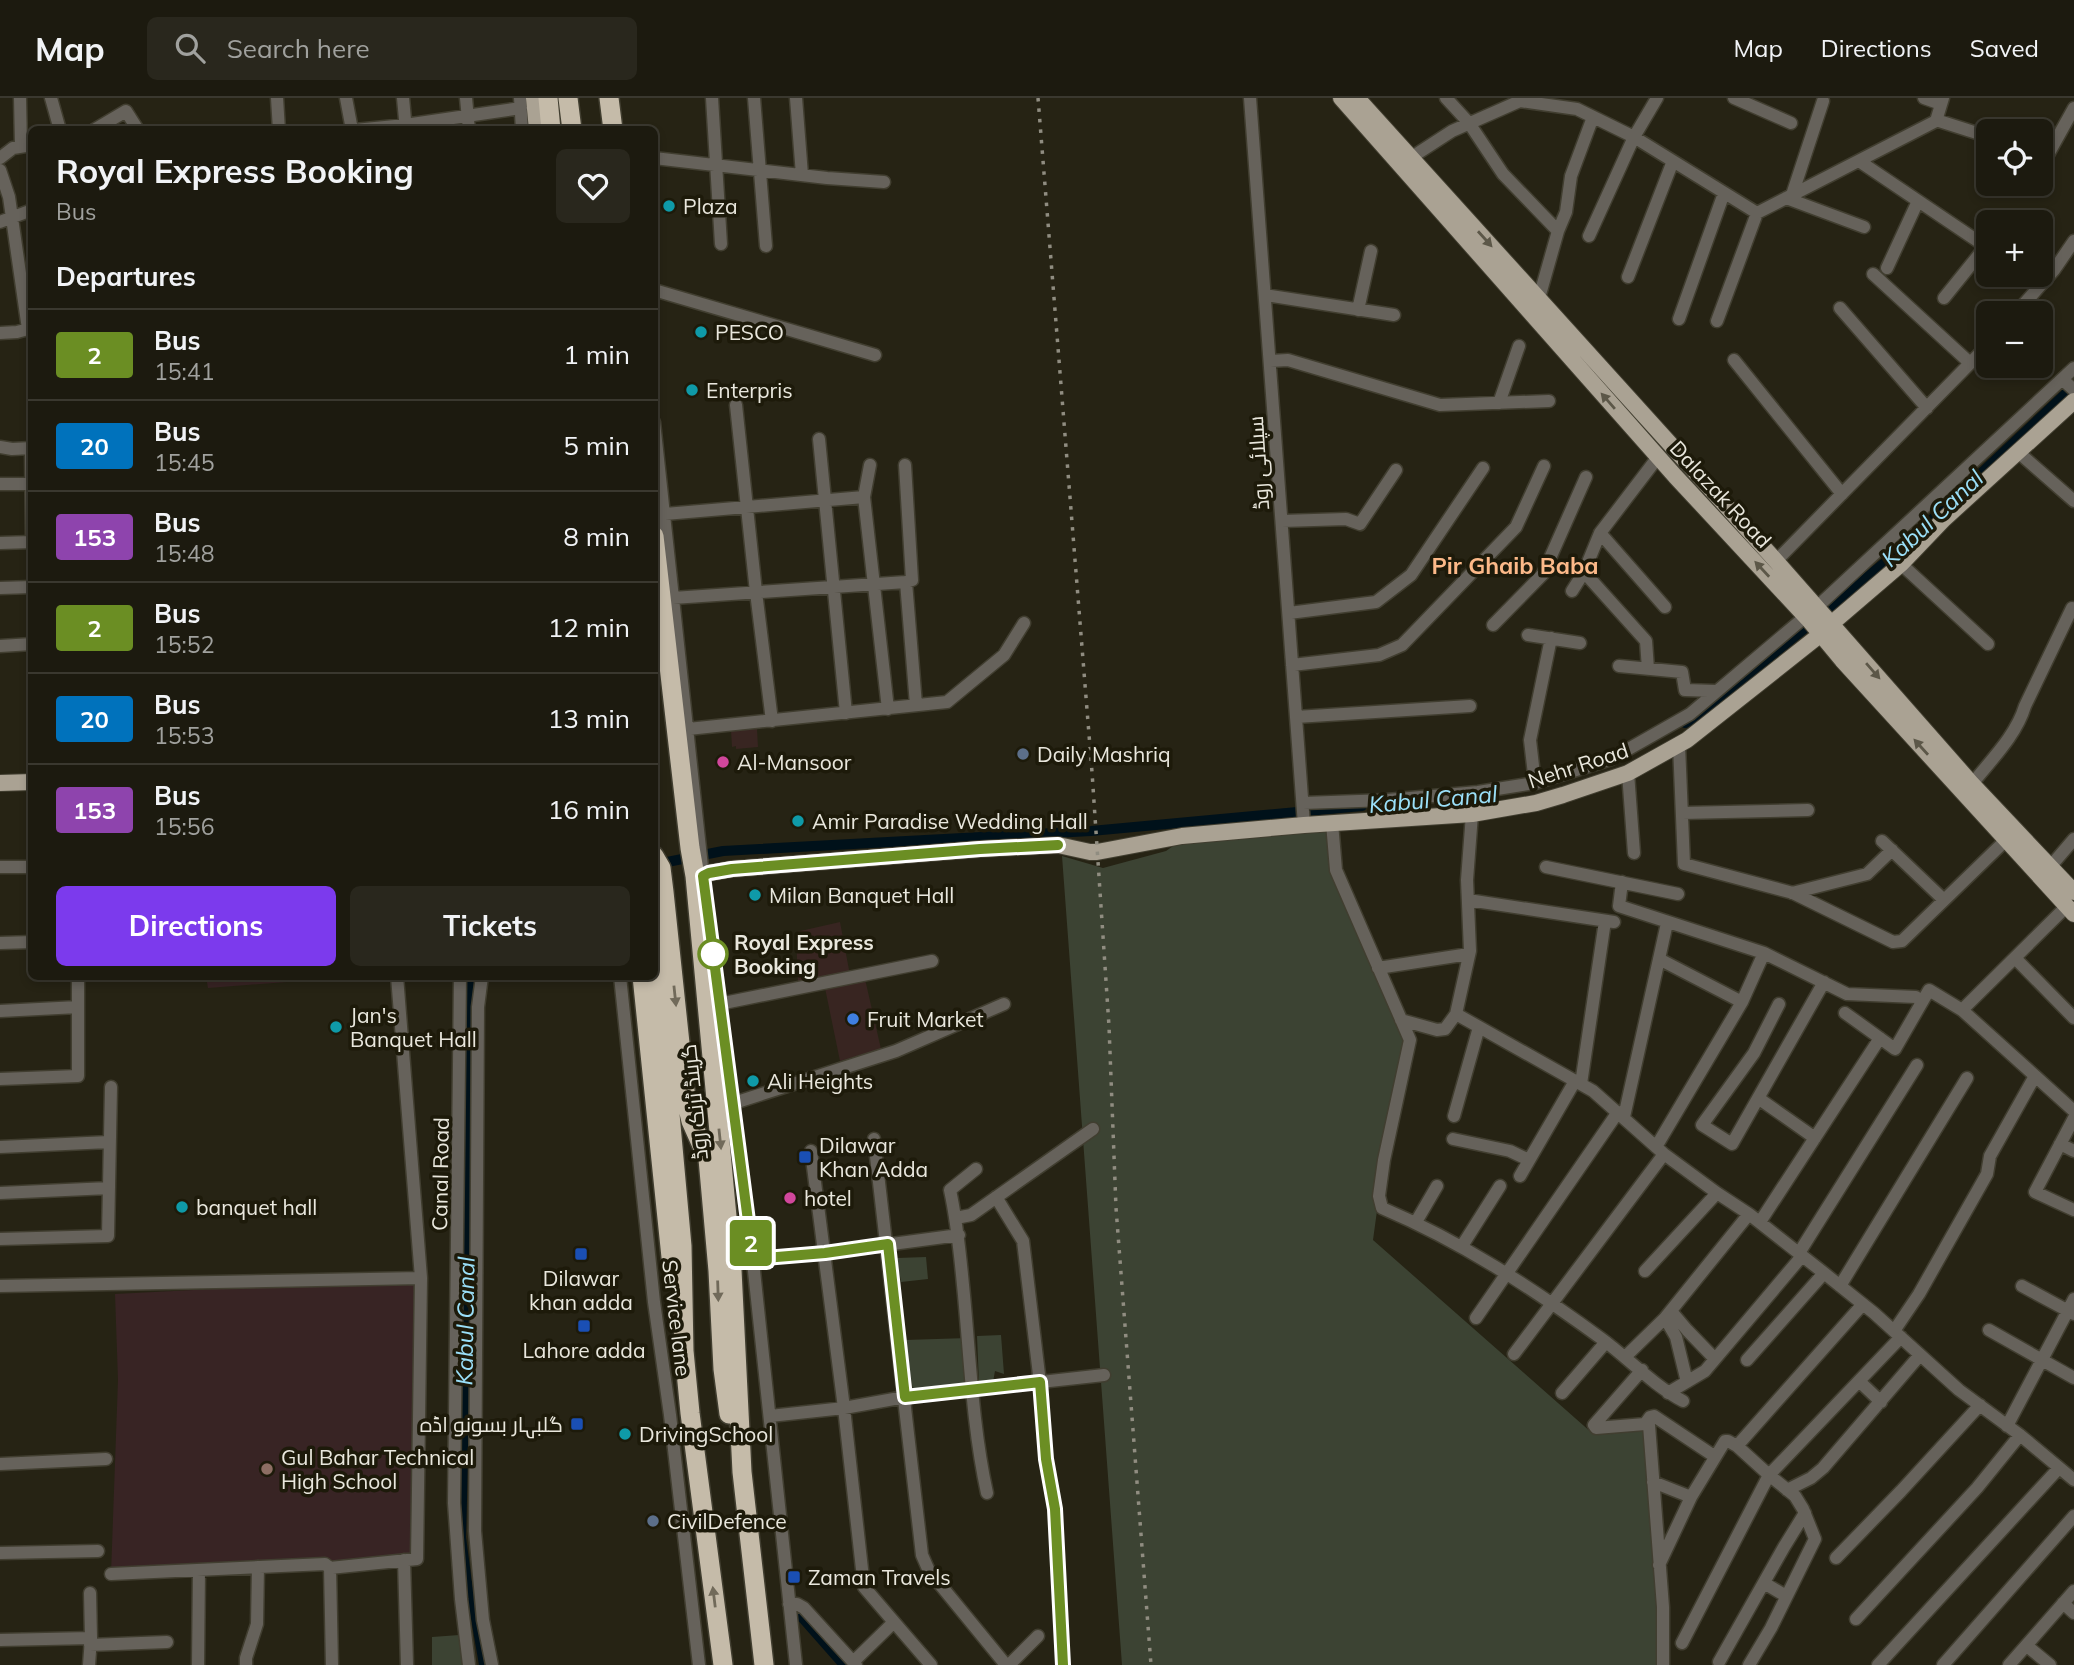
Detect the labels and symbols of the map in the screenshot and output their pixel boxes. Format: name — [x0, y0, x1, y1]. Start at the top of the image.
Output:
place label: Plaza — [683, 193, 738, 219]
marker: Plaza — [661, 198, 677, 214]
one-way arrow — [1477, 230, 1493, 247]
place label: PESCO — [715, 319, 784, 345]
marker: PESCO — [693, 324, 709, 340]
place label: Enterpris — [706, 377, 793, 403]
marker: Enterpris — [684, 382, 700, 398]
one-way arrow — [1601, 392, 1617, 409]
street label: سپلائی روڈ — [1242, 415, 1275, 511]
street label: Dalazak Road — [1665, 435, 1777, 553]
water label: Kabul Canal — [1875, 463, 1989, 573]
district label: Pir Ghaib Baba — [1431, 551, 1599, 580]
one-way arrow — [1754, 561, 1770, 578]
one-way arrow — [1865, 663, 1880, 680]
street label: Nehr Road — [1525, 737, 1631, 793]
one-way arrow — [1914, 739, 1930, 756]
place label: Daily Mashriq — [1037, 741, 1170, 767]
marker: Daily Mashriq — [1015, 746, 1031, 762]
place label: Al-Mansoor — [737, 749, 852, 775]
marker: Al-Mansoor — [715, 754, 731, 770]
water label: Kabul Canal — [1368, 779, 1499, 819]
place label: Amir Paradise Wedding Hall — [812, 808, 1088, 834]
marker: Amir Paradise Wedding Hall — [790, 813, 806, 829]
place label: Milan Banquet Hall — [769, 882, 954, 908]
marker: Milan Banquet Hall — [747, 887, 763, 903]
place label: Royal Express Booking — [734, 929, 874, 979]
marker: Royal Express Booking — [698, 939, 728, 969]
one-way arrow — [670, 985, 681, 1007]
place label: Jan's Banquet Hall — [350, 1002, 477, 1052]
place label: Fruit Market — [867, 1006, 984, 1032]
marker: Fruit Market — [845, 1011, 861, 1027]
marker: Jan's Banquet Hall — [328, 1019, 344, 1035]
street label: گرینڈ ٹرنک روڈ — [675, 1043, 713, 1161]
place label: Ali Heights — [767, 1068, 873, 1094]
marker: Ali Heights — [745, 1073, 761, 1089]
street label: Canal Road — [426, 1117, 454, 1231]
one-way arrow — [715, 1129, 726, 1151]
place label: Dilawar Khan Adda — [819, 1132, 928, 1182]
marker: Dilawar Khan Adda — [797, 1149, 813, 1165]
place label: hotel — [804, 1185, 852, 1211]
marker: hotel — [782, 1190, 798, 1206]
place label: banquet hall — [196, 1194, 317, 1220]
marker: banquet hall — [174, 1199, 190, 1215]
line badge: 2 — [728, 1220, 774, 1266]
marker: Dilawar khan adda — [573, 1246, 589, 1262]
water label: Kabul Canal — [449, 1256, 481, 1386]
street label: Service lane — [657, 1258, 697, 1378]
place label: Dilawar khan adda — [529, 1265, 633, 1315]
one-way arrow — [713, 1281, 724, 1303]
marker: Lahore adda — [576, 1318, 592, 1334]
place label: Lahore adda — [522, 1337, 646, 1363]
place label: گلبہار بسونو اڈہ — [420, 1411, 563, 1439]
marker: گلبہار بسونو اڈہ — [569, 1416, 585, 1432]
place label: DrivingSchool — [639, 1421, 773, 1447]
marker: DrivingSchool — [617, 1426, 633, 1442]
place label: Gul Bahar Technical High School — [281, 1444, 474, 1494]
marker: Gul Bahar Technical High School — [259, 1461, 275, 1477]
place label: CivilDefence — [667, 1508, 787, 1534]
marker: CivilDefence — [645, 1513, 661, 1529]
place label: Zaman Travels — [808, 1564, 951, 1590]
marker: Zaman Travels — [786, 1569, 802, 1585]
one-way arrow — [708, 1586, 719, 1608]

